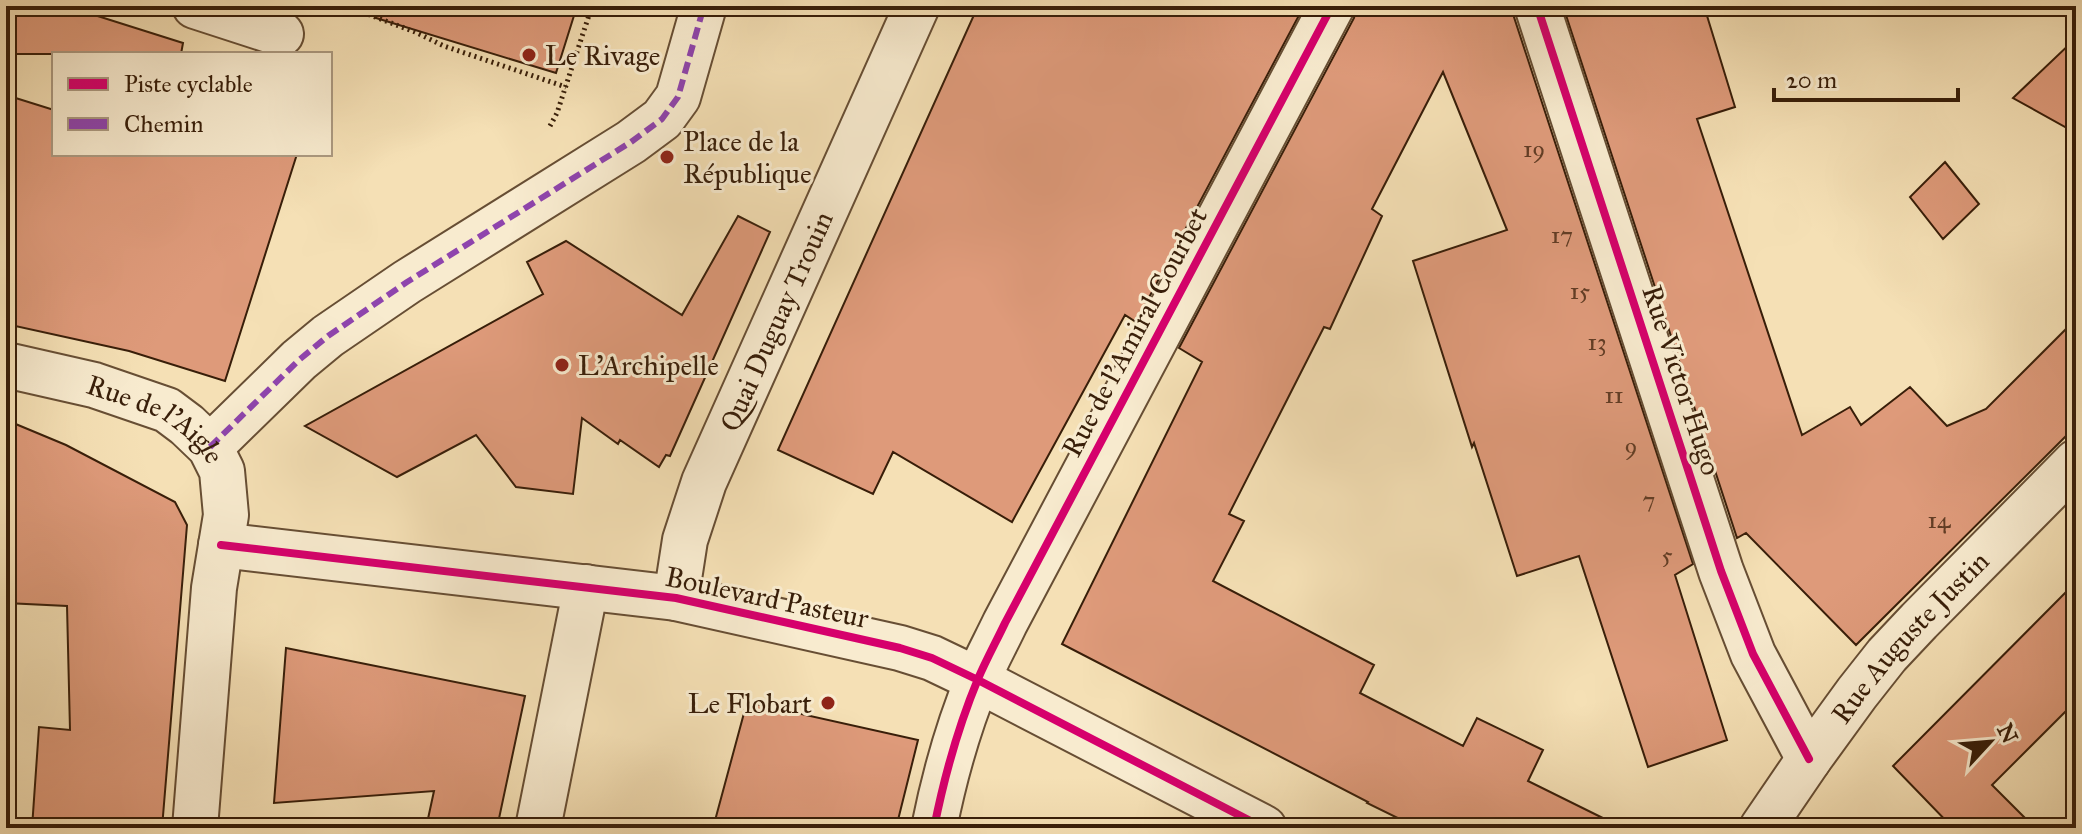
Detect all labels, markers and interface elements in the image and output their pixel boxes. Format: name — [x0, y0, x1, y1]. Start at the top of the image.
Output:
place label: Le Rivage — [545, 38, 660, 73]
marker: Le Rivage — [520, 46, 538, 64]
legend — [52, 52, 332, 156]
scale bar — [1774, 52, 1958, 102]
text: 20 m — [1786, 65, 1837, 95]
text: Piste cyclable — [124, 69, 253, 99]
text: Chemin — [124, 109, 203, 139]
place label: Place de la République — [683, 124, 812, 191]
house number: 19 — [1523, 134, 1545, 164]
marker: Place de la République — [658, 148, 676, 166]
street label: Rue de l'Amiral Courbet — [1054, 202, 1215, 463]
street label: Quai Duguay Trouin — [712, 206, 841, 437]
house number: 17 — [1551, 220, 1573, 250]
house number: 15 — [1570, 276, 1590, 306]
street label: Rue Victor Hugo — [1634, 281, 1729, 480]
house number: 13 — [1587, 327, 1607, 357]
place label: L'Archipelle — [578, 348, 719, 383]
marker: L'Archipelle — [553, 356, 571, 374]
street label: Rue de l'Aigle — [82, 367, 232, 469]
house number: 11 — [1605, 380, 1623, 410]
house number: 9 — [1625, 431, 1637, 461]
house number: 7 — [1643, 485, 1655, 515]
house number: 14 — [1928, 505, 1951, 535]
house number: 5 — [1661, 540, 1673, 570]
street label: Rue Auguste Justin — [1824, 544, 1996, 730]
street label: Boulevard Pasteur — [662, 559, 872, 636]
place label: Le Flobart — [688, 686, 812, 721]
marker: Le Flobart — [819, 694, 837, 712]
north arrow — [1950, 702, 2030, 782]
text: N — [1991, 719, 2024, 748]

